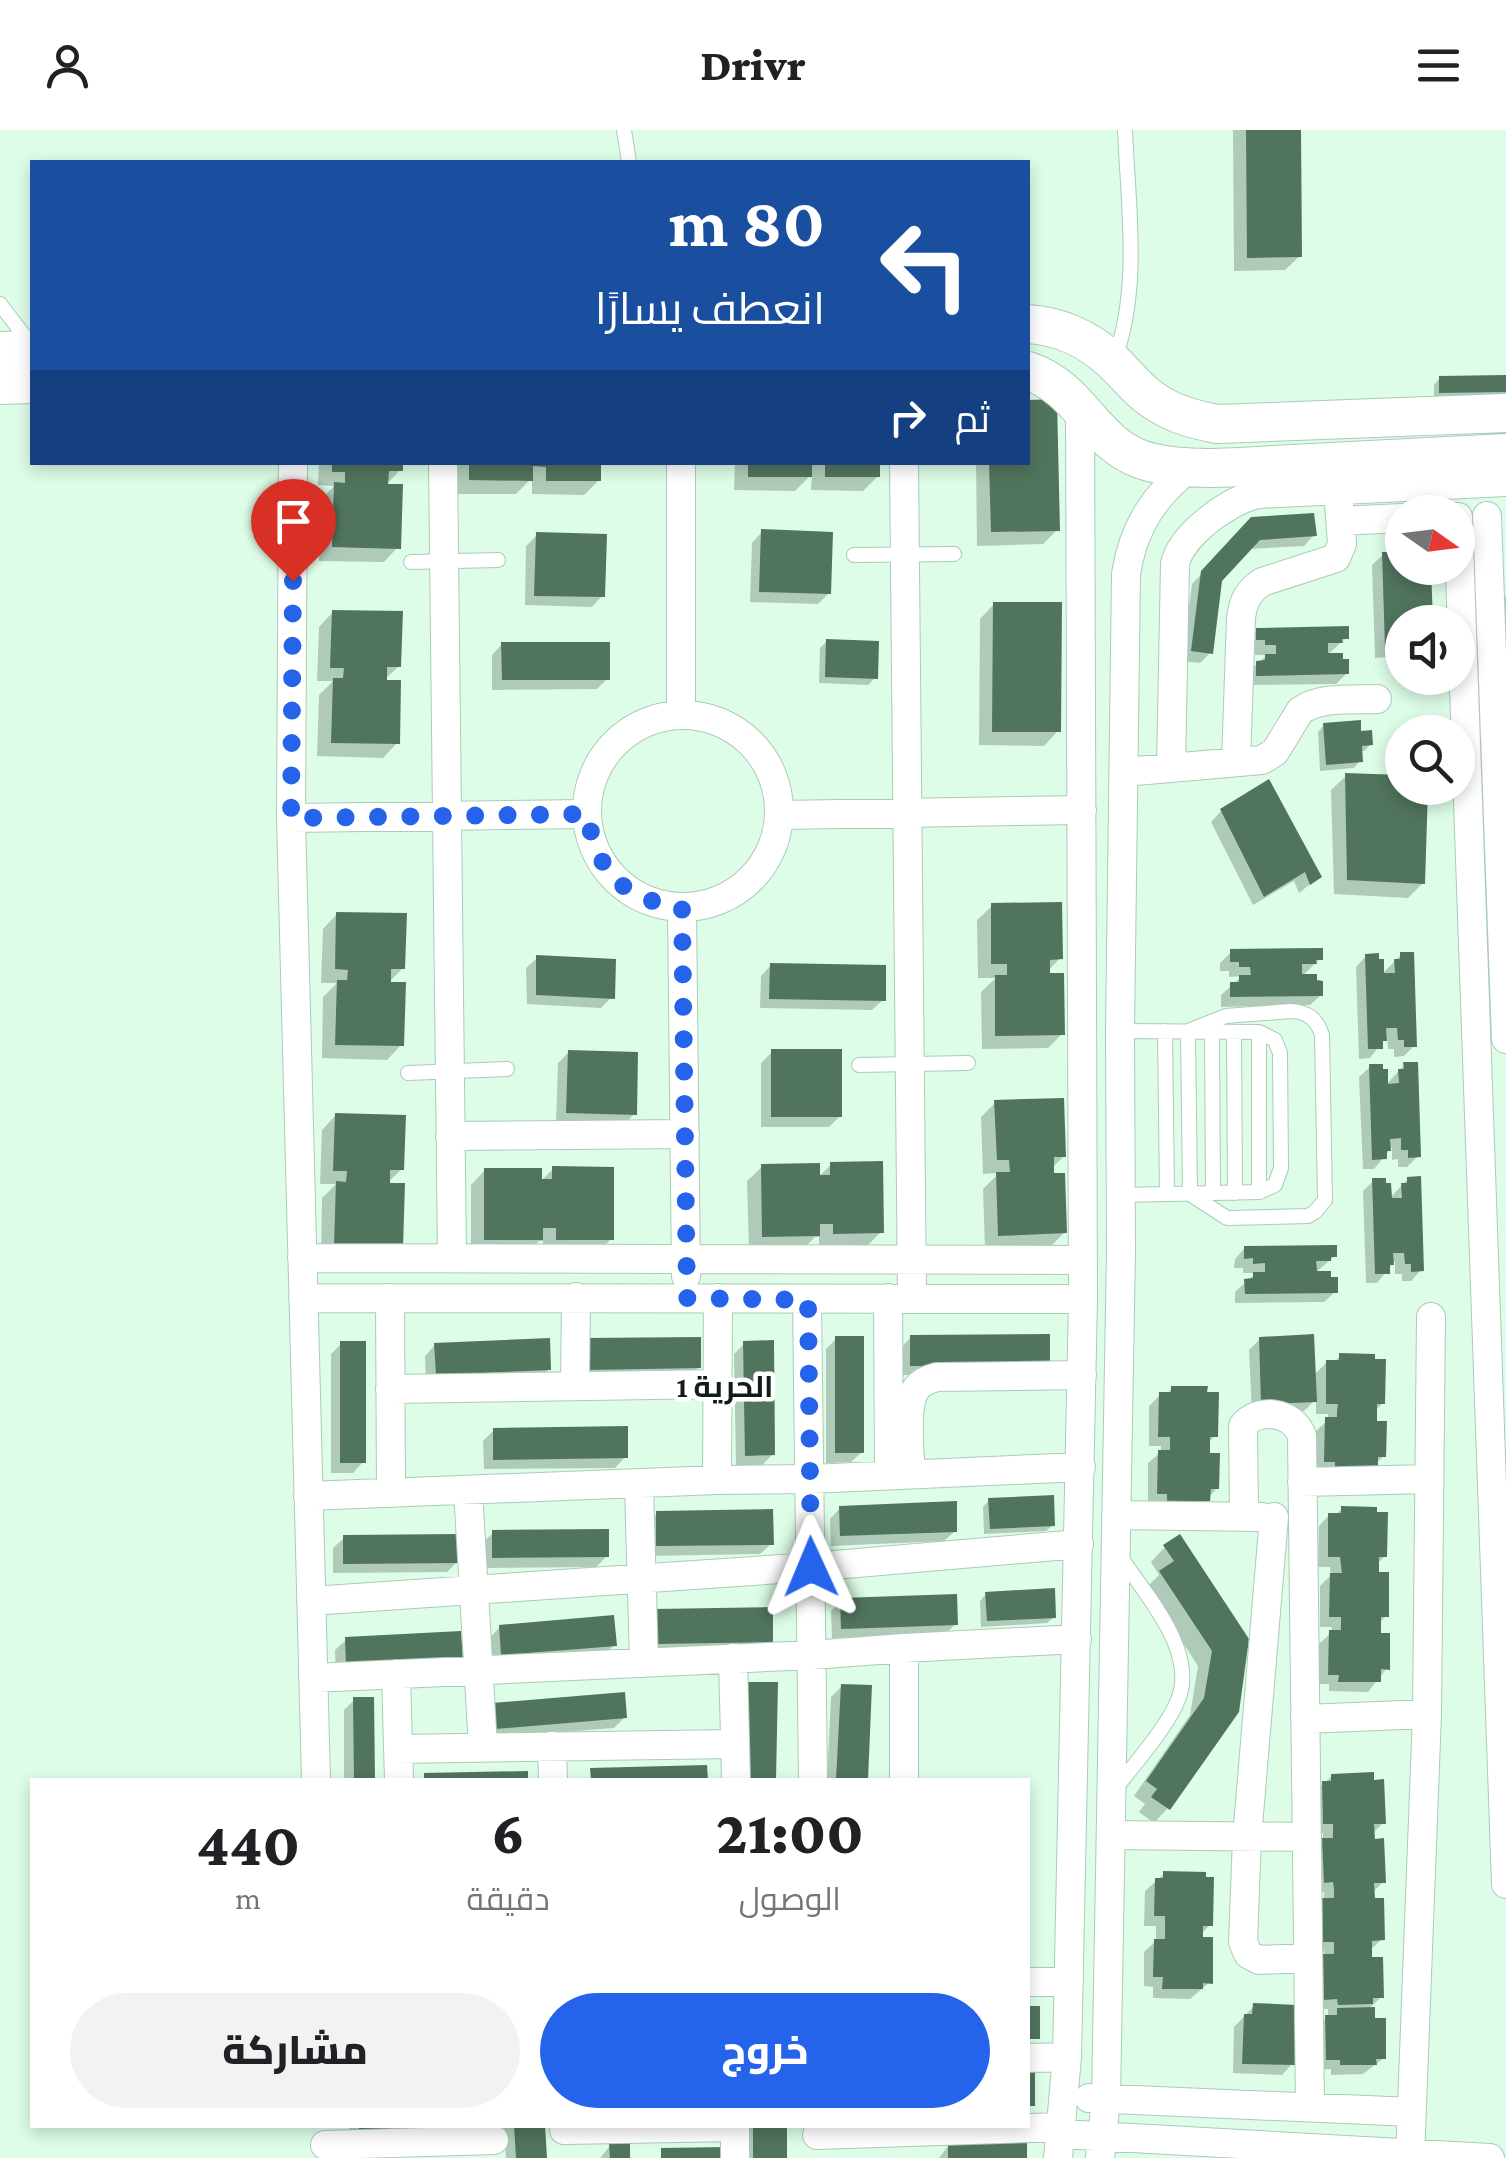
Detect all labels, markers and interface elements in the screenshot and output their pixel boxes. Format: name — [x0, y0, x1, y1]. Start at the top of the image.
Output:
icon: person — [40, 38, 95, 93]
icon: menu — [1411, 38, 1466, 93]
text: Drivr — [700, 40, 806, 90]
text: 80 m — [669, 183, 825, 261]
icon: left — [860, 200, 990, 330]
text: انعطف يسارًا — [595, 284, 825, 334]
icon: right — [880, 390, 935, 445]
text: ثم — [955, 398, 990, 440]
pin — [251, 479, 336, 582]
icon: arrive — [266, 494, 321, 549]
north arrow — [1385, 495, 1475, 585]
map controls — [1385, 495, 1475, 805]
button: sound — [1385, 605, 1475, 695]
button: search — [1385, 715, 1475, 805]
district label: الحرية 1 — [677, 1370, 773, 1405]
position arrow — [759, 1515, 863, 1619]
text: 6 — [491, 1799, 525, 1866]
text: 21:00 — [716, 1799, 864, 1866]
text: 440 — [196, 1811, 300, 1878]
text: m — [235, 1880, 261, 1916]
text: دقيقة — [466, 1881, 550, 1917]
text: الوصول — [739, 1881, 841, 1917]
button: مشاركة — [70, 1993, 520, 2108]
button: خروج — [540, 1993, 990, 2108]

